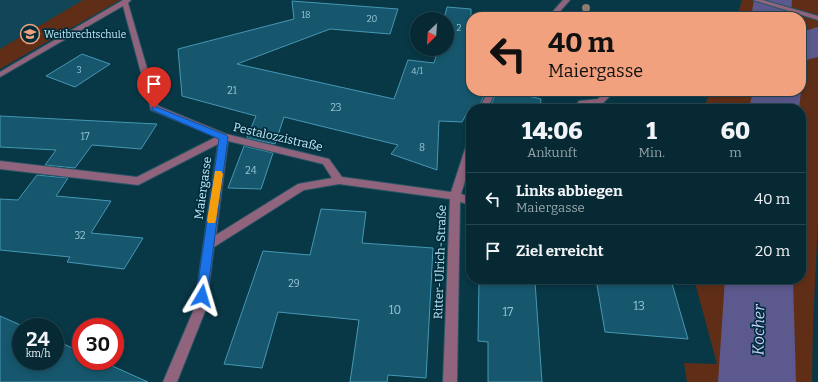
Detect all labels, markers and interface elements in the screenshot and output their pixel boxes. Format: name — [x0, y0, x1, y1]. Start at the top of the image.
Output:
house number: 18 — [301, 10, 311, 20]
north arrow — [410, 12, 454, 56]
map controls — [410, 12, 454, 56]
house number: 20 — [367, 14, 378, 24]
school or university icon: Weitbrechtschule — [19, 23, 41, 45]
house number: 2 — [457, 23, 462, 33]
text: 40 m — [548, 26, 615, 59]
icon: left — [482, 28, 534, 80]
place label: Weitbrechtschule — [44, 29, 126, 41]
text: Maiergasse — [548, 60, 643, 82]
house number: 3 — [76, 65, 82, 75]
house number: 4/1 — [411, 66, 423, 76]
pin — [137, 67, 171, 108]
icon: arrive — [143, 73, 165, 95]
house number: 21 — [227, 85, 237, 97]
house number: 23 — [330, 102, 342, 114]
text: 14:06 — [522, 117, 583, 145]
text: 1 — [646, 117, 657, 145]
text: 60 — [721, 117, 750, 145]
street label: Pestalozzistraße — [232, 120, 324, 154]
house number: 17 — [81, 131, 89, 143]
house number: 8 — [419, 142, 425, 154]
text: Ankunft — [527, 145, 577, 160]
text: Min. — [638, 145, 665, 160]
text: m — [729, 145, 742, 160]
street label: Maiergasse — [192, 156, 214, 220]
house number: 24 — [245, 165, 257, 177]
text: Links abbiegen — [516, 182, 623, 200]
icon: left — [482, 188, 504, 210]
text: 40 m — [754, 190, 790, 208]
text: Maiergasse — [516, 200, 585, 215]
street label: Ritter-Ulrich-Straße — [431, 205, 449, 319]
house number: 32 — [74, 230, 86, 242]
icon: arrive — [482, 240, 504, 262]
text: Ziel erreicht — [516, 242, 604, 260]
text: 20 m — [755, 242, 790, 260]
position arrow — [181, 275, 223, 317]
house number: 29 — [288, 278, 300, 290]
house number: 13 — [633, 299, 645, 313]
house number: 10 — [389, 303, 401, 317]
water label: Kocher — [749, 303, 768, 356]
house number: 17 — [503, 305, 513, 319]
speed limit sign: 30 — [72, 318, 124, 370]
text: 24 — [26, 327, 50, 351]
text: km/h — [26, 348, 50, 360]

